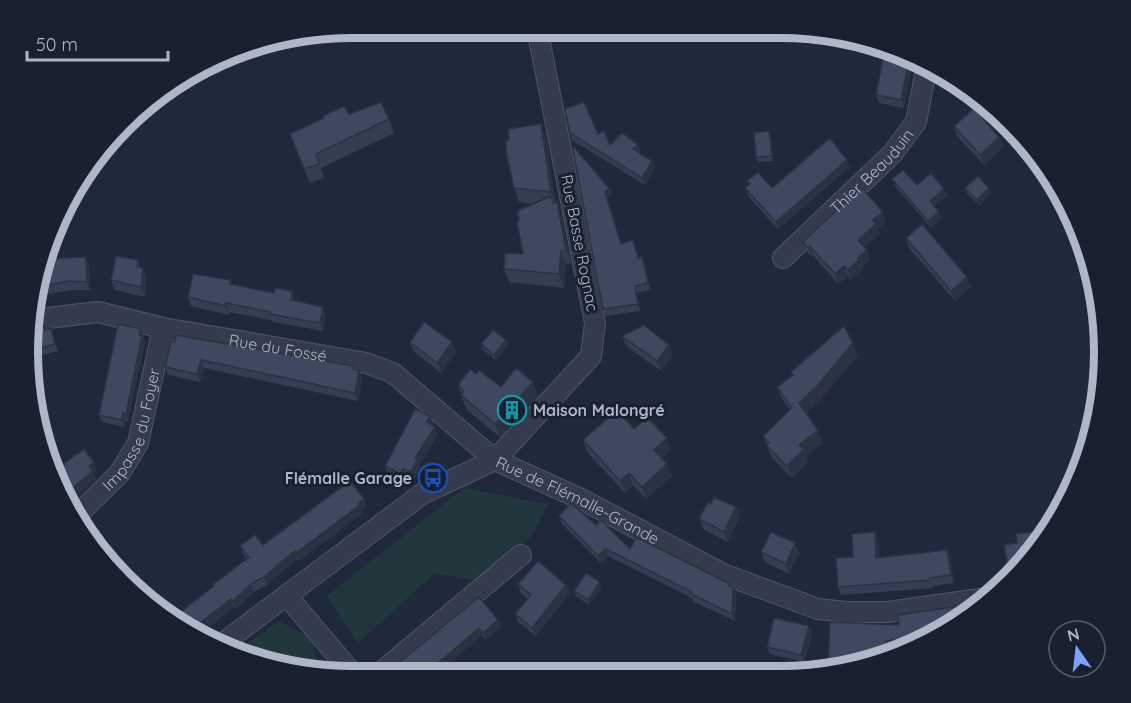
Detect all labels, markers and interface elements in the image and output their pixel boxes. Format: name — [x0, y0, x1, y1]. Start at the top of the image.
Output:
scale bar — [27, 24, 168, 62]
text: 50 m — [36, 33, 78, 56]
street label: Thier Beauduin — [825, 125, 918, 218]
street label: Rue Basse Rognac — [557, 173, 603, 313]
street label: Rue du Fossé — [227, 330, 328, 366]
street label: Impasse du Foyer — [98, 366, 164, 495]
building icon: Maison Malongré — [496, 394, 528, 426]
place label: Maison Malongré — [533, 400, 665, 420]
street label: Rue de Flémalle-Grande — [493, 452, 663, 549]
bus stop icon: Flémalle Garage — [417, 462, 449, 494]
place label: Flémalle Garage — [285, 468, 412, 488]
north arrow — [1047, 619, 1107, 679]
text: N — [1065, 623, 1081, 646]

